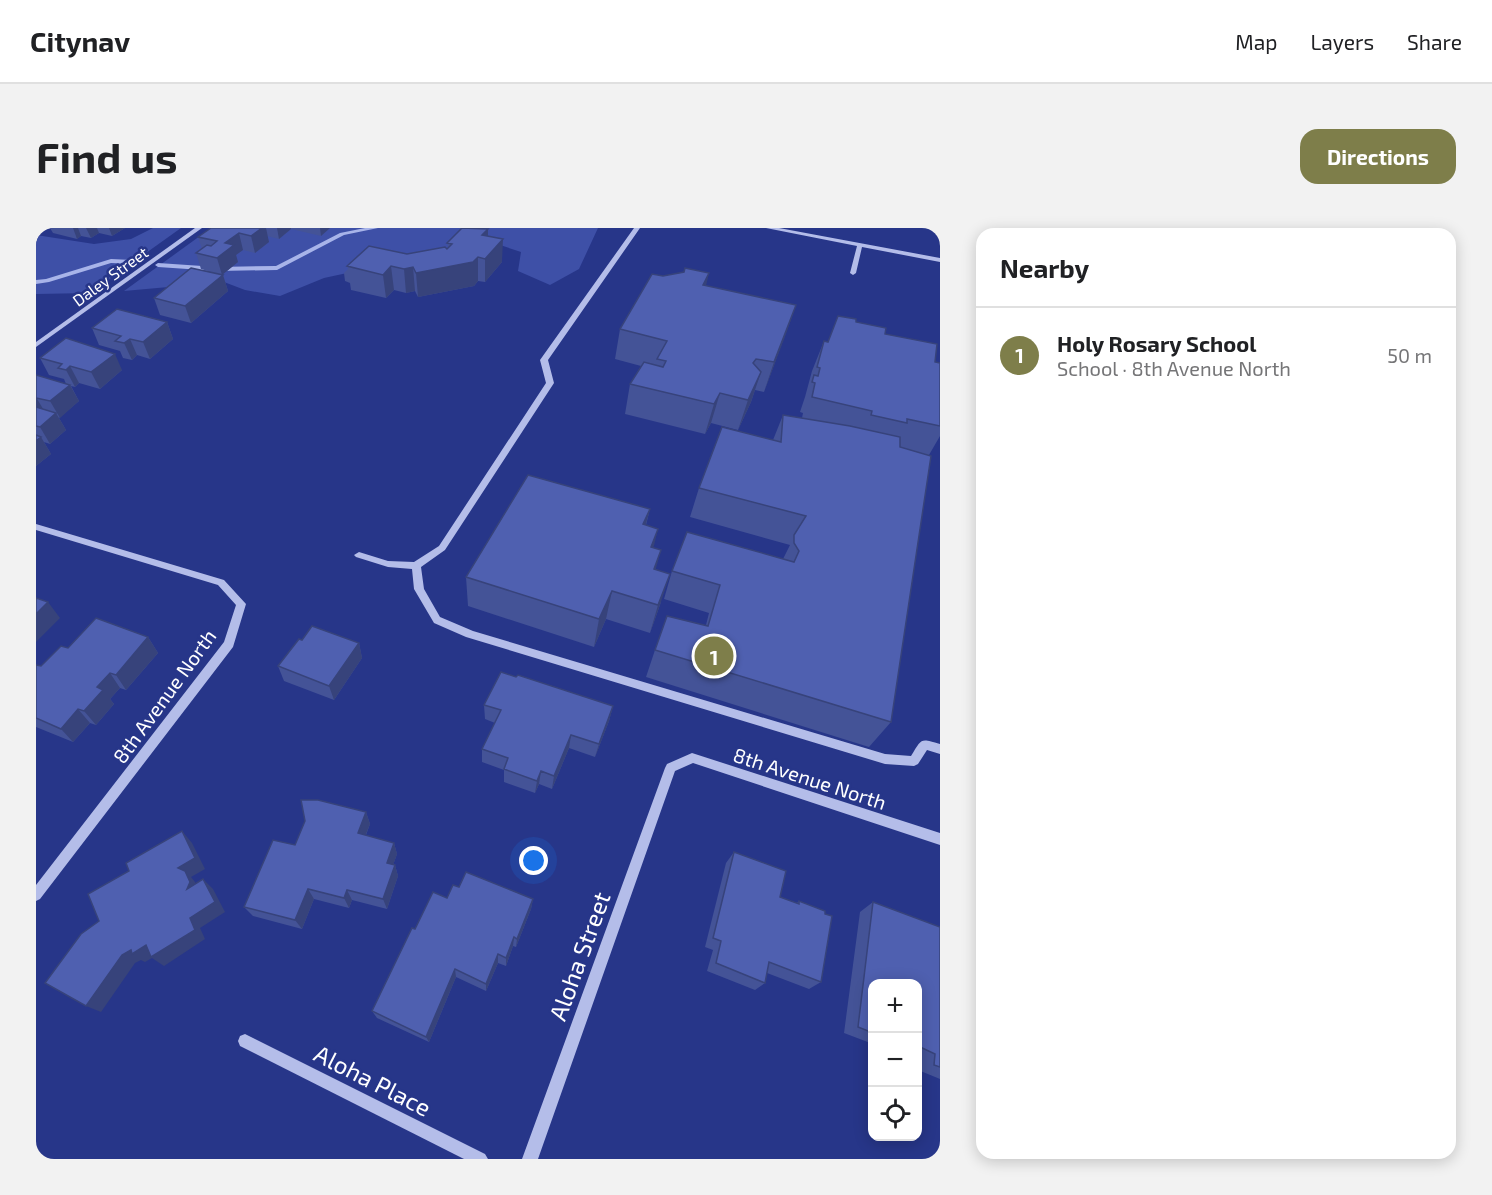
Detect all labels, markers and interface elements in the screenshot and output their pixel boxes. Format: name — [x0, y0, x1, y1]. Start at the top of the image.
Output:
text: Citynav — [30, 24, 130, 58]
text: Map — [1235, 29, 1277, 54]
text: Layers — [1310, 29, 1374, 54]
text: Share — [1407, 29, 1462, 54]
button: Directions — [1300, 129, 1456, 184]
text: Find us — [36, 131, 178, 181]
street label: Daley Street — [68, 242, 152, 310]
text: Nearby — [1000, 252, 1089, 283]
text: Holy Rosary School — [1057, 330, 1257, 356]
text: 1 — [1015, 343, 1024, 367]
text: 50 m — [1387, 343, 1432, 367]
text: School · 8th Avenue North — [1057, 356, 1291, 380]
street label: 8th Avenue North — [107, 624, 221, 768]
pin: 1 — [694, 634, 734, 678]
street label: 8th Avenue North — [730, 742, 890, 814]
your location — [519, 846, 548, 875]
street label: Aloha Street — [542, 888, 616, 1024]
map controls — [868, 979, 922, 1141]
button: + — [868, 979, 922, 1033]
button: − — [868, 1033, 922, 1087]
street label: Aloha Place — [310, 1038, 436, 1122]
button: locate — [868, 1087, 922, 1141]

